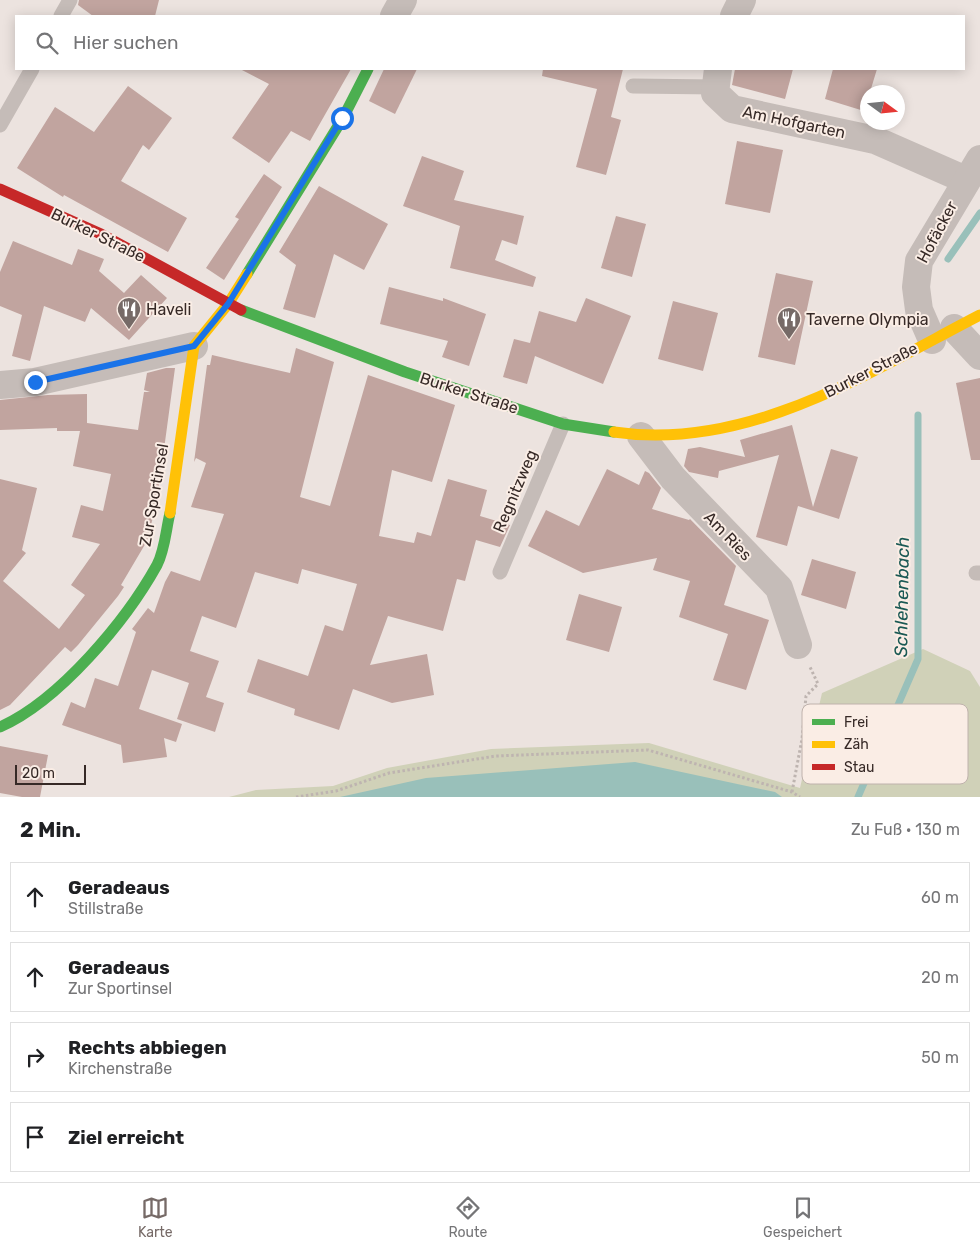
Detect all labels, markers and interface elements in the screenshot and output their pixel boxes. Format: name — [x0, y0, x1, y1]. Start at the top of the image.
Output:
search box — [15, 15, 965, 70]
icon: search — [33, 29, 61, 57]
text: Hier suchen — [73, 31, 179, 54]
north arrow — [860, 85, 905, 130]
street label: Am Hofgarten — [741, 102, 847, 142]
route start — [331, 107, 354, 130]
street label: Hofäcker — [913, 198, 961, 266]
street label: Burker Straße — [48, 204, 148, 266]
restaurant icon: Haveli — [116, 296, 142, 330]
place label: Haveli — [146, 300, 191, 319]
restaurant icon: Taverne Olympia — [776, 306, 802, 340]
place label: Taverne Olympia — [806, 310, 929, 329]
street label: Burker Straße — [821, 338, 921, 402]
street label: Burker Straße — [417, 368, 521, 418]
route end — [24, 371, 47, 394]
street label: Zur Sportinsel — [136, 442, 172, 548]
street label: Regnitzweg — [489, 447, 541, 535]
street label: Am Ries — [700, 508, 756, 564]
water label: Schlehenbach — [890, 537, 914, 657]
legend — [802, 704, 968, 784]
text: Frei — [844, 714, 868, 731]
text: Zäh — [844, 736, 869, 753]
text: Stau — [844, 759, 874, 776]
scale bar — [15, 762, 86, 785]
text: 20 m — [22, 765, 55, 782]
text: 2 Min. — [20, 817, 81, 842]
text: Zu Fuß · 130 m — [851, 820, 960, 839]
text: Geradeaus — [68, 876, 170, 899]
icon: ahead — [21, 883, 49, 911]
text: 60 m — [921, 888, 959, 907]
text: Stillstraße — [68, 899, 143, 918]
text: Geradeaus — [68, 956, 170, 979]
icon: ahead — [21, 963, 49, 991]
text: 20 m — [921, 968, 959, 987]
text: Zur Sportinsel — [68, 979, 172, 998]
text: Rechts abbiegen — [68, 1036, 227, 1059]
icon: right — [21, 1043, 49, 1071]
text: 50 m — [921, 1048, 959, 1067]
text: Kirchenstraße — [68, 1059, 172, 1078]
icon: arrive — [21, 1123, 49, 1151]
text: Ziel erreicht — [68, 1126, 184, 1149]
tab: Karte — [138, 1194, 173, 1241]
tab: Route — [448, 1194, 487, 1241]
tab: Gespeichert — [763, 1194, 842, 1241]

